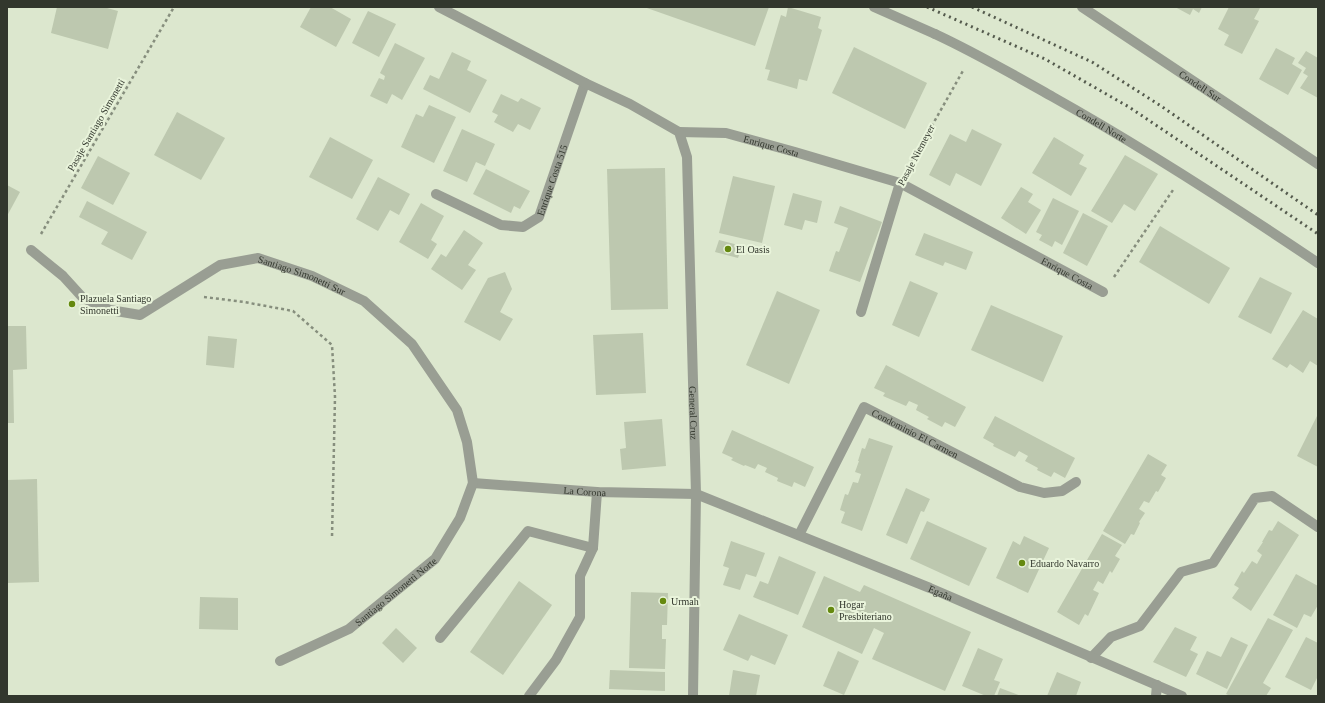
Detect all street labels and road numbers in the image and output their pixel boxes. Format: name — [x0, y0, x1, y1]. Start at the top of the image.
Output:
street label: Condell Sur — [1177, 68, 1224, 104]
street label: Pasaje Santiago Simonetti — [65, 77, 127, 173]
street label: Condell Norte — [1074, 106, 1130, 145]
street label: Pasaje Niemeyer — [895, 122, 937, 187]
street label: Enrique Costa — [742, 133, 801, 159]
street label: Enrique Costa 515 — [534, 143, 569, 217]
street label: Santiago Simonetti Sur — [257, 253, 348, 297]
street label: Enrique Costa — [1040, 255, 1096, 291]
street label: General Cruz — [688, 386, 700, 440]
street label: Condominio El Carmen — [870, 407, 960, 460]
street label: La Corona — [563, 484, 607, 498]
street label: Santiago Simonetti Norte — [353, 554, 439, 628]
street label: Egaña — [927, 583, 955, 603]

